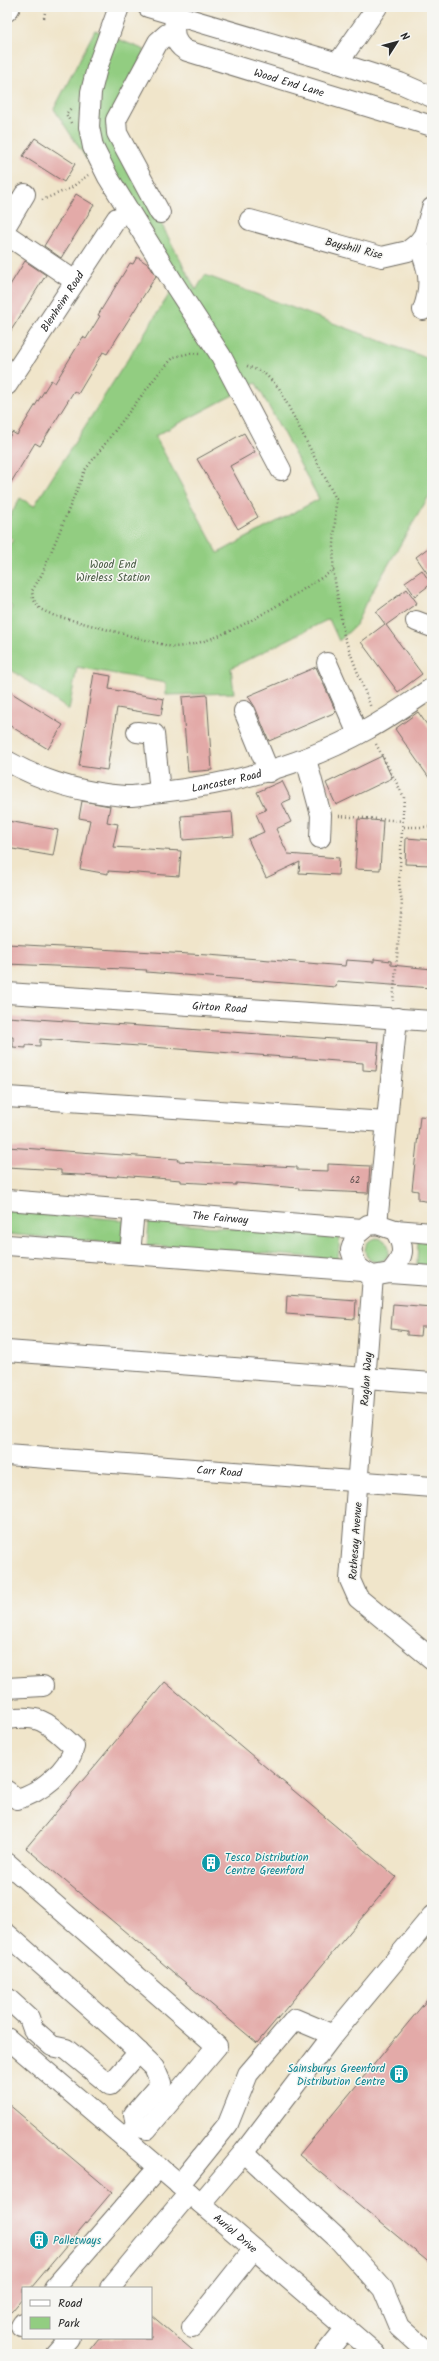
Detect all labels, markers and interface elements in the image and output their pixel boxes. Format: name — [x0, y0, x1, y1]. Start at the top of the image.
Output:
north arrow — [377, 22, 417, 62]
text: N — [395, 29, 414, 45]
street label: Wood End Lane — [251, 64, 326, 103]
street label: Bayshill Rise — [323, 233, 385, 265]
street label: Blenheim Road — [36, 268, 90, 336]
park label: Wood End Wireless Station — [76, 556, 150, 587]
street label: Lancaster Road — [190, 765, 264, 798]
street label: Girton Road — [192, 997, 248, 1019]
house number: 62 — [350, 1173, 360, 1188]
street label: The Fairway — [191, 1207, 250, 1230]
street label: Raglan Way — [356, 1351, 378, 1407]
street label: Carr Road — [196, 1461, 243, 1483]
street label: Rothesay Avenue — [344, 1501, 368, 1581]
place label: Tesco Distribution Centre Greenford — [225, 1849, 309, 1880]
building icon: Tesco Distribution Centre Greenford — [200, 1852, 222, 1874]
place label: Sainsburys Greenford Distribution Centre — [287, 2060, 385, 2091]
building icon: Sainsburys Greenford Distribution Centre — [388, 2063, 410, 2085]
street label: Auriol Drive — [209, 2210, 261, 2258]
building icon: Palletways — [28, 2229, 50, 2251]
place label: Palletways — [53, 2232, 101, 2250]
legend — [22, 2287, 152, 2339]
text: Road — [58, 2294, 83, 2313]
text: Park — [58, 2314, 80, 2333]

